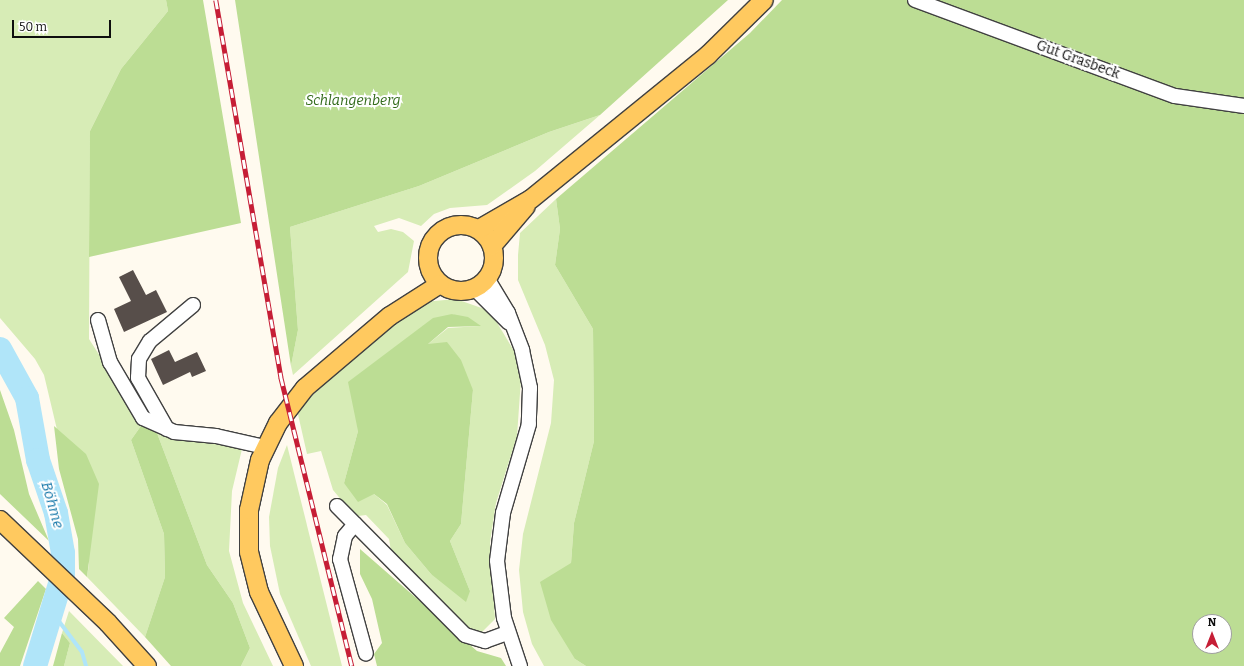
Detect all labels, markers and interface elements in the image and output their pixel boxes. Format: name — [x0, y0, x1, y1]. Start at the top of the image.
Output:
scale bar — [14, 12, 113, 38]
text: 50 m — [19, 20, 47, 34]
street label: Gut Grasbeck — [1034, 37, 1122, 83]
park label: Schlangenberg — [305, 93, 401, 109]
water label: Böhme — [37, 480, 67, 530]
north arrow — [1192, 614, 1232, 654]
text: N — [1208, 616, 1216, 629]

